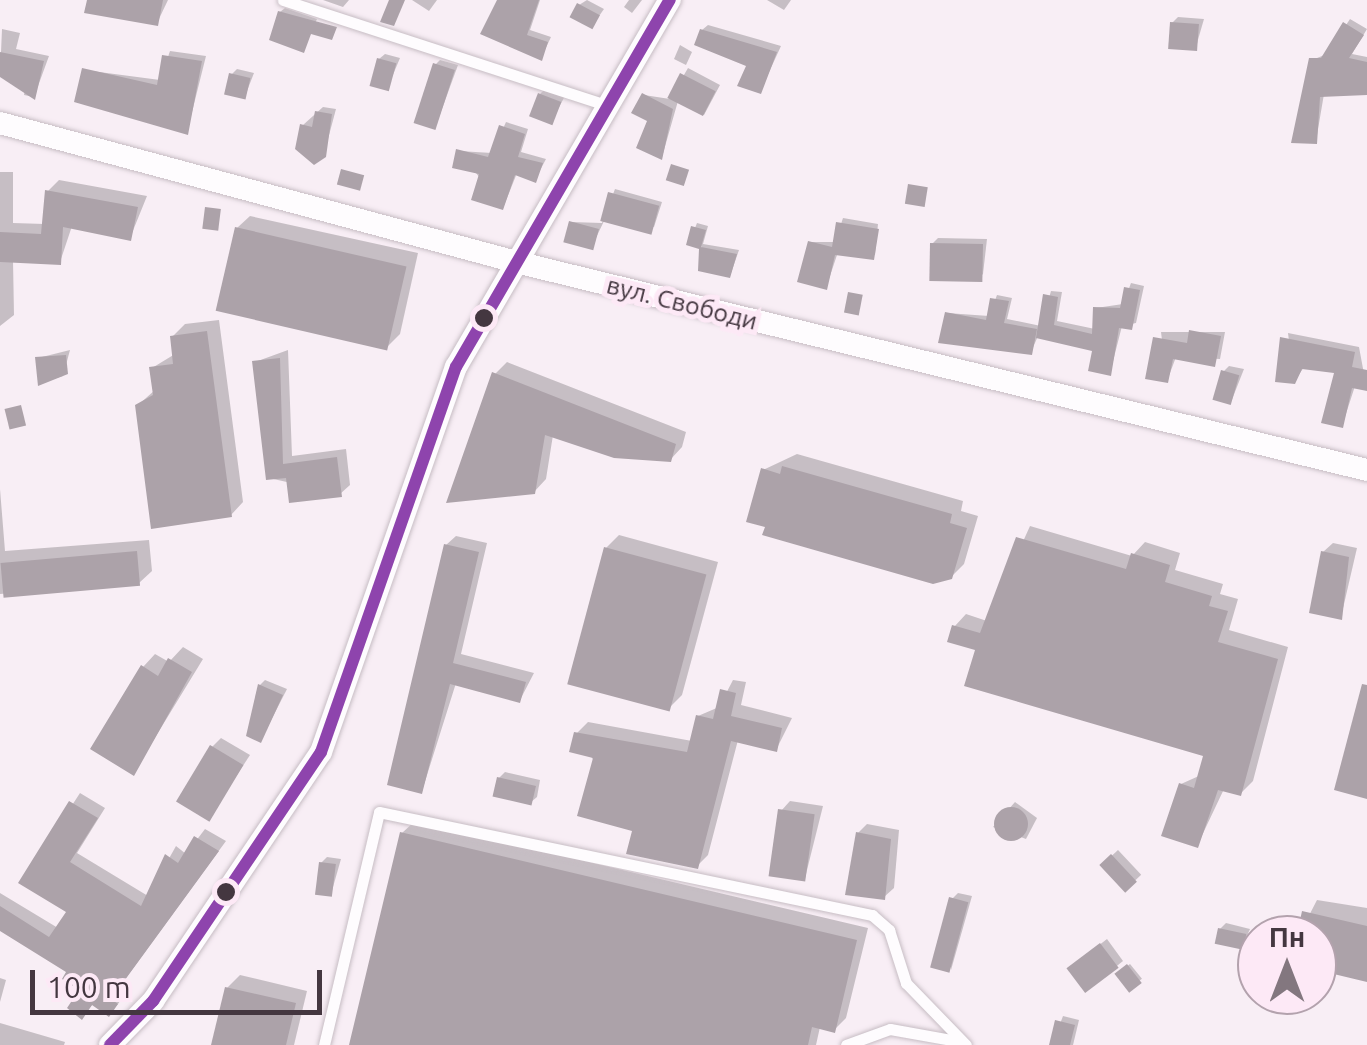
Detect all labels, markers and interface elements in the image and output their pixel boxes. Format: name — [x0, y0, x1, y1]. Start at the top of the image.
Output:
street label: вул. Свободи — [603, 270, 761, 336]
unlabelled marker — [474, 308, 494, 328]
unlabelled marker — [216, 882, 236, 902]
north arrow — [1237, 915, 1337, 1015]
text: Пн — [1269, 921, 1305, 952]
scale bar — [35, 950, 328, 1012]
text: 100 m — [47, 970, 131, 1004]

